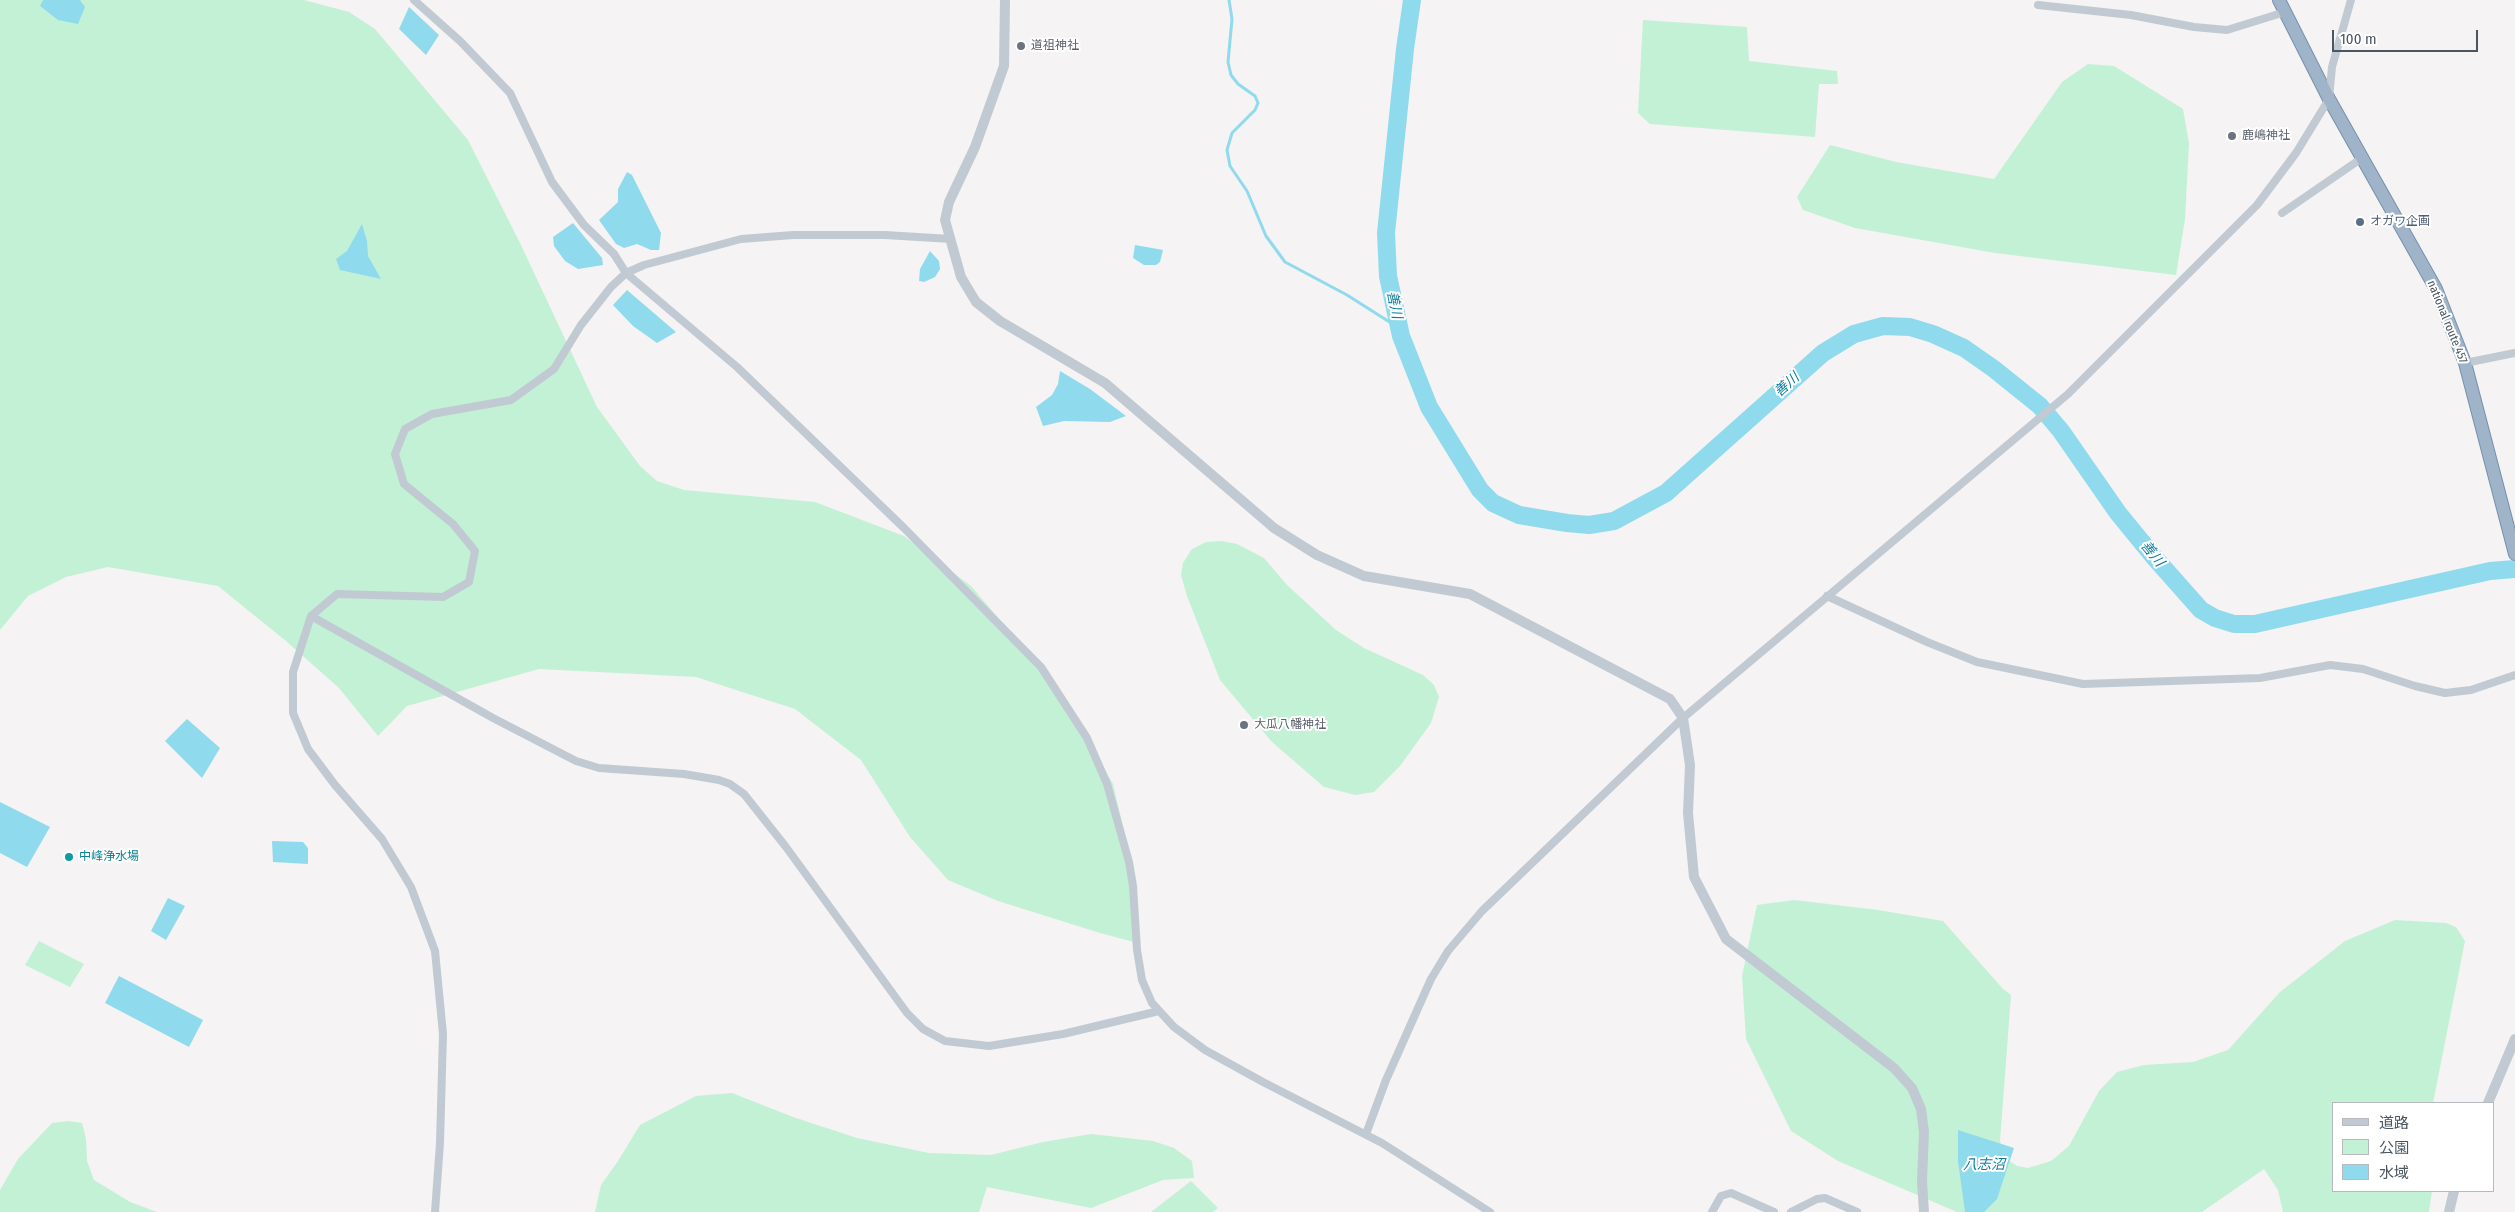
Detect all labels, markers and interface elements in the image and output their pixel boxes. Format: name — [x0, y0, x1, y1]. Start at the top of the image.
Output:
scale bar — [2335, 20, 2481, 52]
text: 100 m — [2340, 30, 2377, 48]
place label: 道祖神社 — [1031, 39, 1079, 53]
marker: 道祖神社 — [1015, 40, 1027, 52]
place label: 鹿嶋神社 — [2242, 129, 2290, 143]
marker: 鹿嶋神社 — [2226, 130, 2238, 142]
place label: オガワ企画 — [2370, 215, 2430, 229]
marker: オガワ企画 — [2354, 216, 2366, 228]
street label: national route 457 — [2424, 278, 2470, 366]
water label: 善川 — [1383, 290, 1405, 320]
water label: 善川 — [1771, 369, 1803, 401]
water label: 善川 — [2137, 538, 2167, 570]
place label: 大瓜八幡神社 — [1254, 718, 1326, 732]
marker: 大瓜八幡神社 — [1238, 719, 1250, 731]
place label: 中峰浄水場 — [79, 850, 139, 864]
marker: 中峰浄水場 — [63, 851, 75, 863]
legend — [2332, 1102, 2495, 1192]
text: 道路 — [2379, 1114, 2409, 1132]
text: 公園 — [2379, 1139, 2409, 1157]
water label: 八志沼 — [1963, 1157, 2005, 1173]
text: 水域 — [2379, 1164, 2409, 1182]

